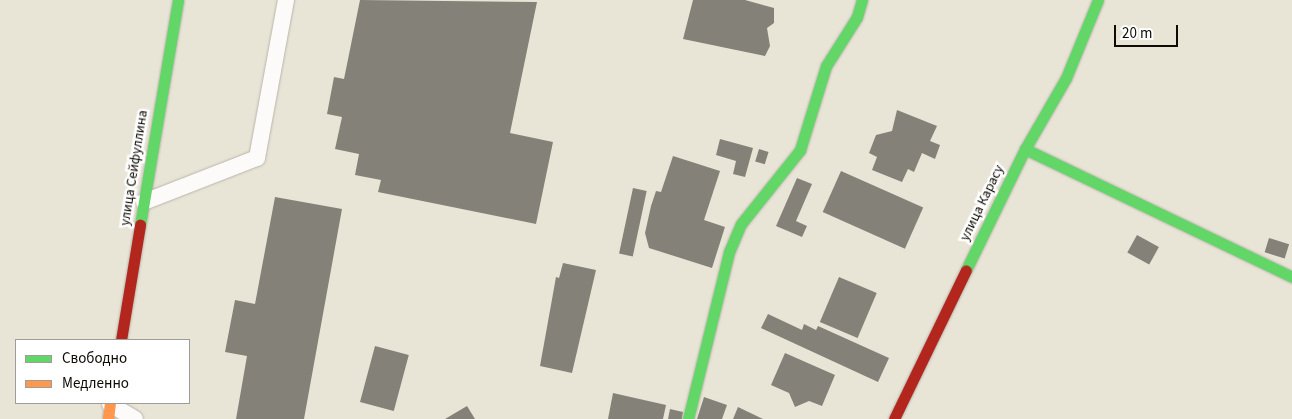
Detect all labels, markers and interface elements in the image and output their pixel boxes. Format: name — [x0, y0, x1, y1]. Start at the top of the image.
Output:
scale bar — [1117, 15, 1181, 47]
text: 20 m — [1122, 23, 1152, 44]
street label: улица Сейфуллина — [117, 109, 151, 227]
street label: улица Карасу — [956, 162, 1008, 244]
legend — [15, 339, 190, 404]
text: Свободно — [62, 348, 127, 369]
text: Медленно — [62, 373, 129, 394]

